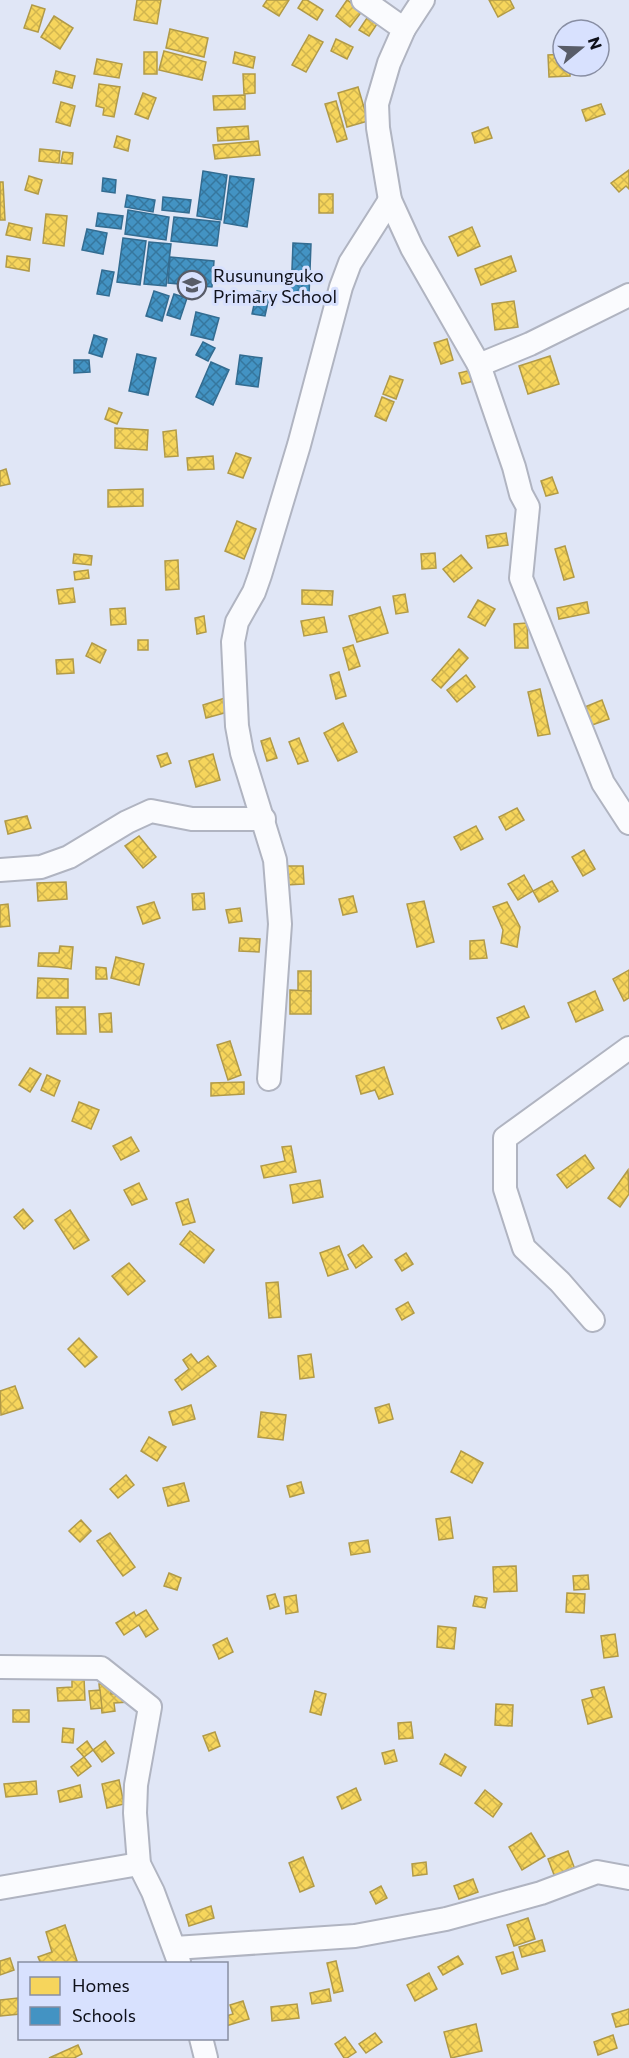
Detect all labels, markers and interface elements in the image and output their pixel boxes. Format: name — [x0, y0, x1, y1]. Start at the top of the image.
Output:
north arrow — [551, 18, 611, 78]
text: N — [585, 34, 607, 52]
place label: Rusununguko Primary School — [213, 264, 337, 307]
school or university icon: Rusununguko Primary School — [176, 269, 208, 301]
legend — [18, 1962, 228, 2040]
text: Homes — [72, 1974, 130, 1996]
text: Schools — [72, 2004, 136, 2026]

